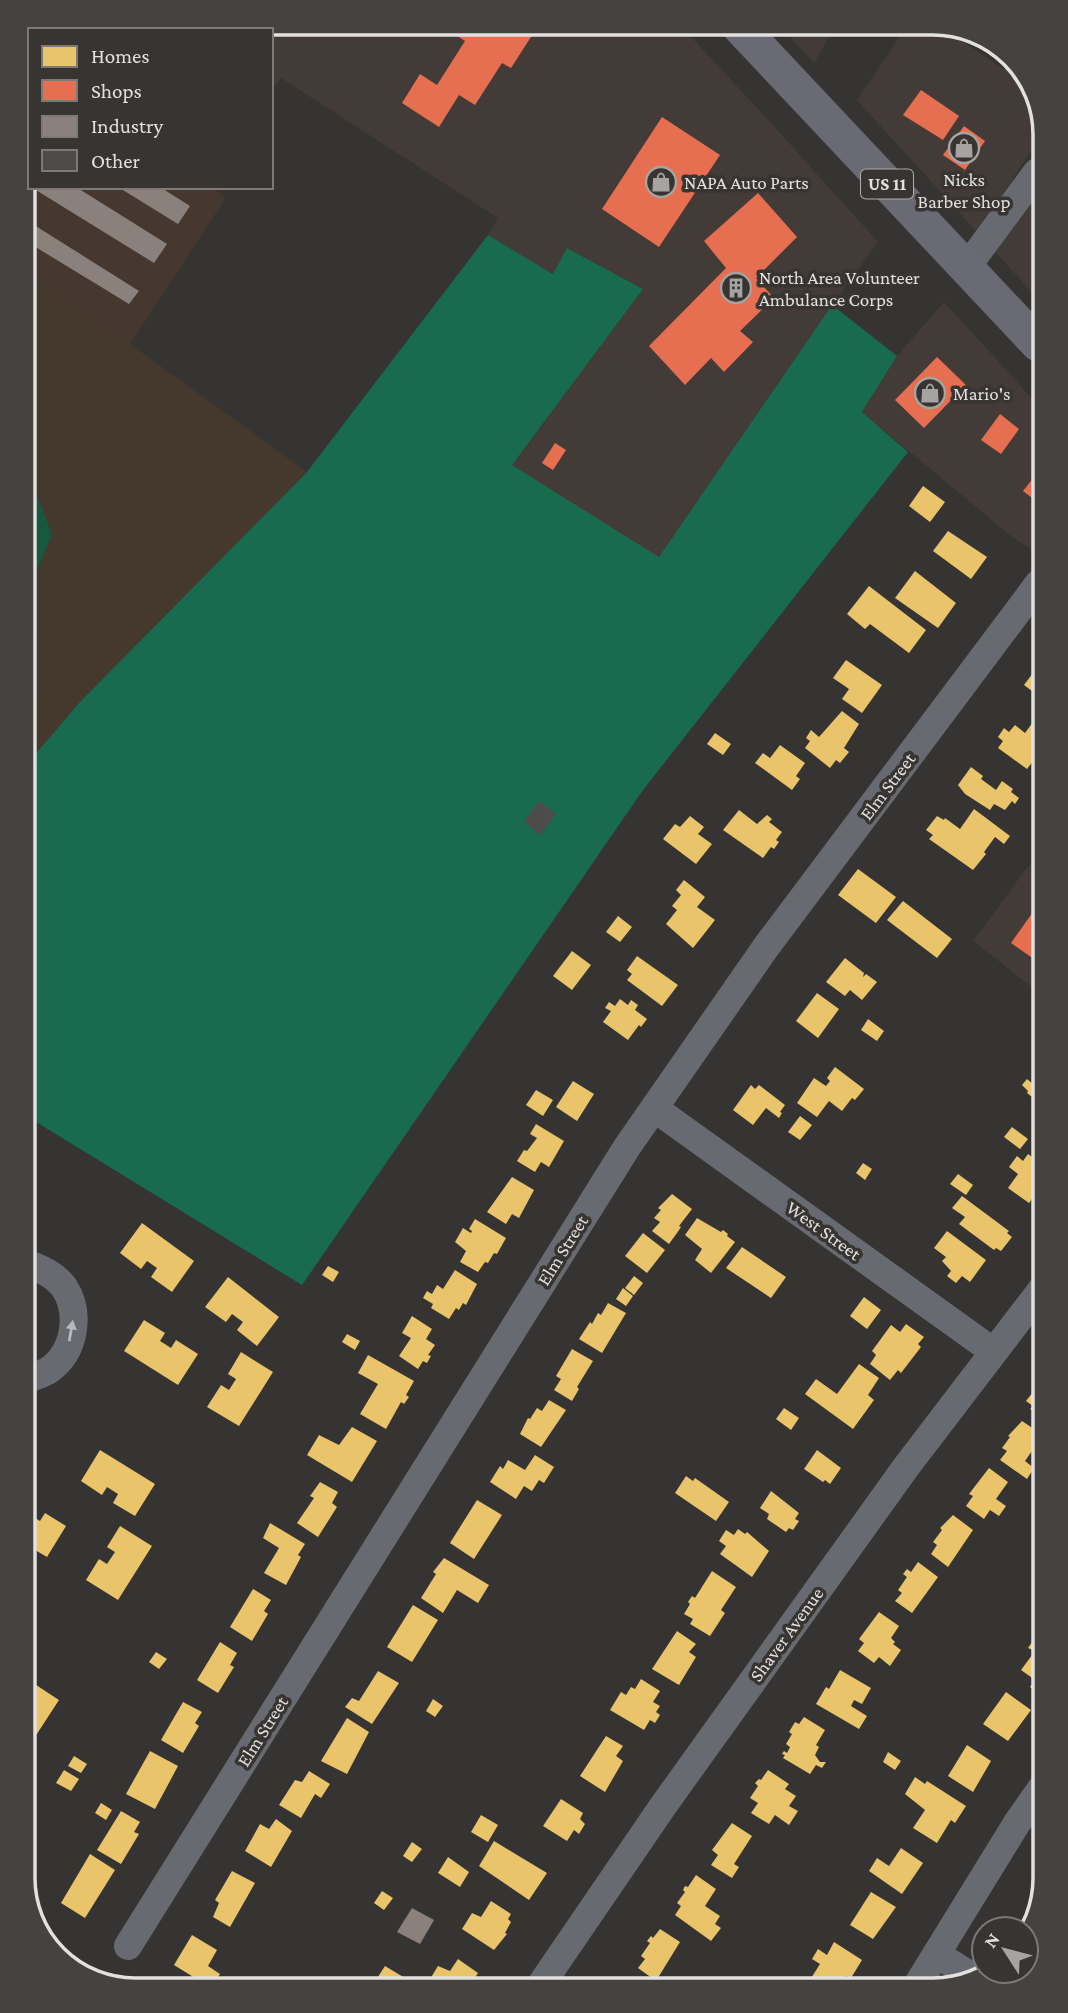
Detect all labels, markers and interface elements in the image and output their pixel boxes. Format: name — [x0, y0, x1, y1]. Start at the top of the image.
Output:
legend — [28, 28, 273, 189]
text: Homes — [91, 44, 150, 68]
text: Shops — [91, 79, 142, 103]
text: Industry — [91, 114, 164, 138]
shop icon: Nicks Barber Shop — [947, 131, 981, 165]
text: Other — [91, 149, 141, 173]
shop icon: NAPA Auto Parts — [644, 165, 678, 199]
road number: US 11 — [861, 169, 913, 198]
place label: Nicks Barber Shop — [918, 169, 1010, 212]
place label: NAPA Auto Parts — [684, 172, 809, 193]
place label: North Area Volunteer Ambulance Corps — [759, 267, 920, 310]
building icon: North Area Volunteer Ambulance Corps — [719, 271, 753, 305]
shop icon: Mario's — [913, 376, 947, 410]
place label: Mario's — [953, 383, 1011, 404]
street label: Elm Street — [855, 748, 920, 824]
street label: West Street — [782, 1196, 866, 1265]
street label: Elm Street — [533, 1211, 593, 1289]
one-way arrow — [66, 1320, 77, 1342]
street label: Shaver Avenue — [745, 1583, 828, 1685]
street label: Elm Street — [233, 1692, 293, 1770]
north arrow — [970, 1915, 1040, 1985]
text: N — [979, 1929, 1004, 1952]

